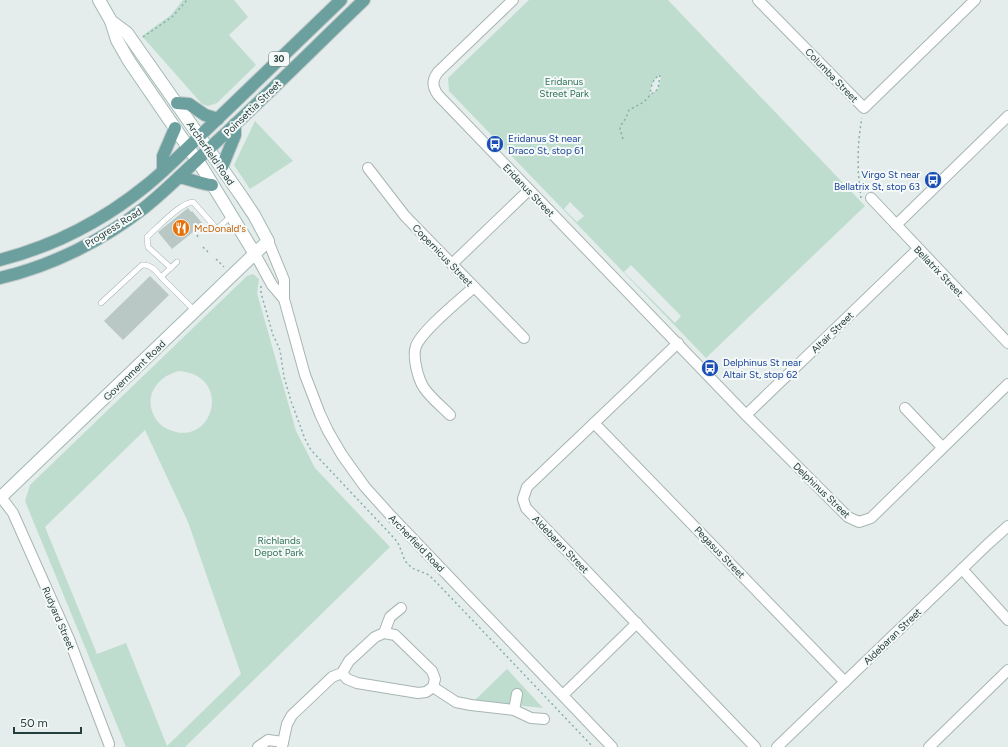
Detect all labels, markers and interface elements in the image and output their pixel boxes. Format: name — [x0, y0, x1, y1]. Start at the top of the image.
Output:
street label: Columba Street — [802, 45, 861, 105]
road number: 30 — [269, 52, 289, 66]
park label: Eridanus Street Park — [539, 75, 589, 100]
street label: Poinsettia Street — [221, 77, 284, 139]
street label: Archerfield Road — [184, 119, 238, 188]
place label: Eridanus St near Draco St, stop 61 — [508, 132, 584, 157]
bus stop icon: Eridanus St near Draco St, stop 61 — [485, 134, 505, 154]
street label: Eridanus Street — [500, 161, 557, 220]
place label: Virgo St near Bellatrix St, stop 63 — [834, 168, 921, 193]
bus stop icon: Virgo St near Bellatrix St, stop 63 — [923, 170, 943, 190]
street label: Progress Road — [82, 205, 144, 250]
restaurant icon: McDonald's — [171, 218, 191, 238]
street label: Copernicus Street — [410, 221, 476, 289]
place label: McDonald's — [194, 222, 246, 235]
street label: Bellatrix Street — [911, 243, 966, 300]
street label: Altair Street — [808, 309, 856, 356]
street label: Government Road — [100, 337, 168, 403]
place label: Delphinus St near Altair St, stop 62 — [723, 356, 802, 381]
bus stop icon: Delphinus St near Altair St, stop 62 — [700, 358, 720, 378]
street label: Delphinus Street — [790, 460, 853, 521]
street label: Archerfield Road — [386, 512, 447, 575]
street label: Aldebaran Street — [530, 513, 592, 576]
street label: Pegasus Street — [692, 524, 748, 581]
park label: Richlands Depot Park — [254, 534, 304, 559]
street label: Rudyard Street — [39, 585, 78, 652]
street label: Aldebaran Street — [861, 605, 924, 667]
scale bar — [14, 709, 81, 735]
text: 50 m — [20, 716, 48, 730]

